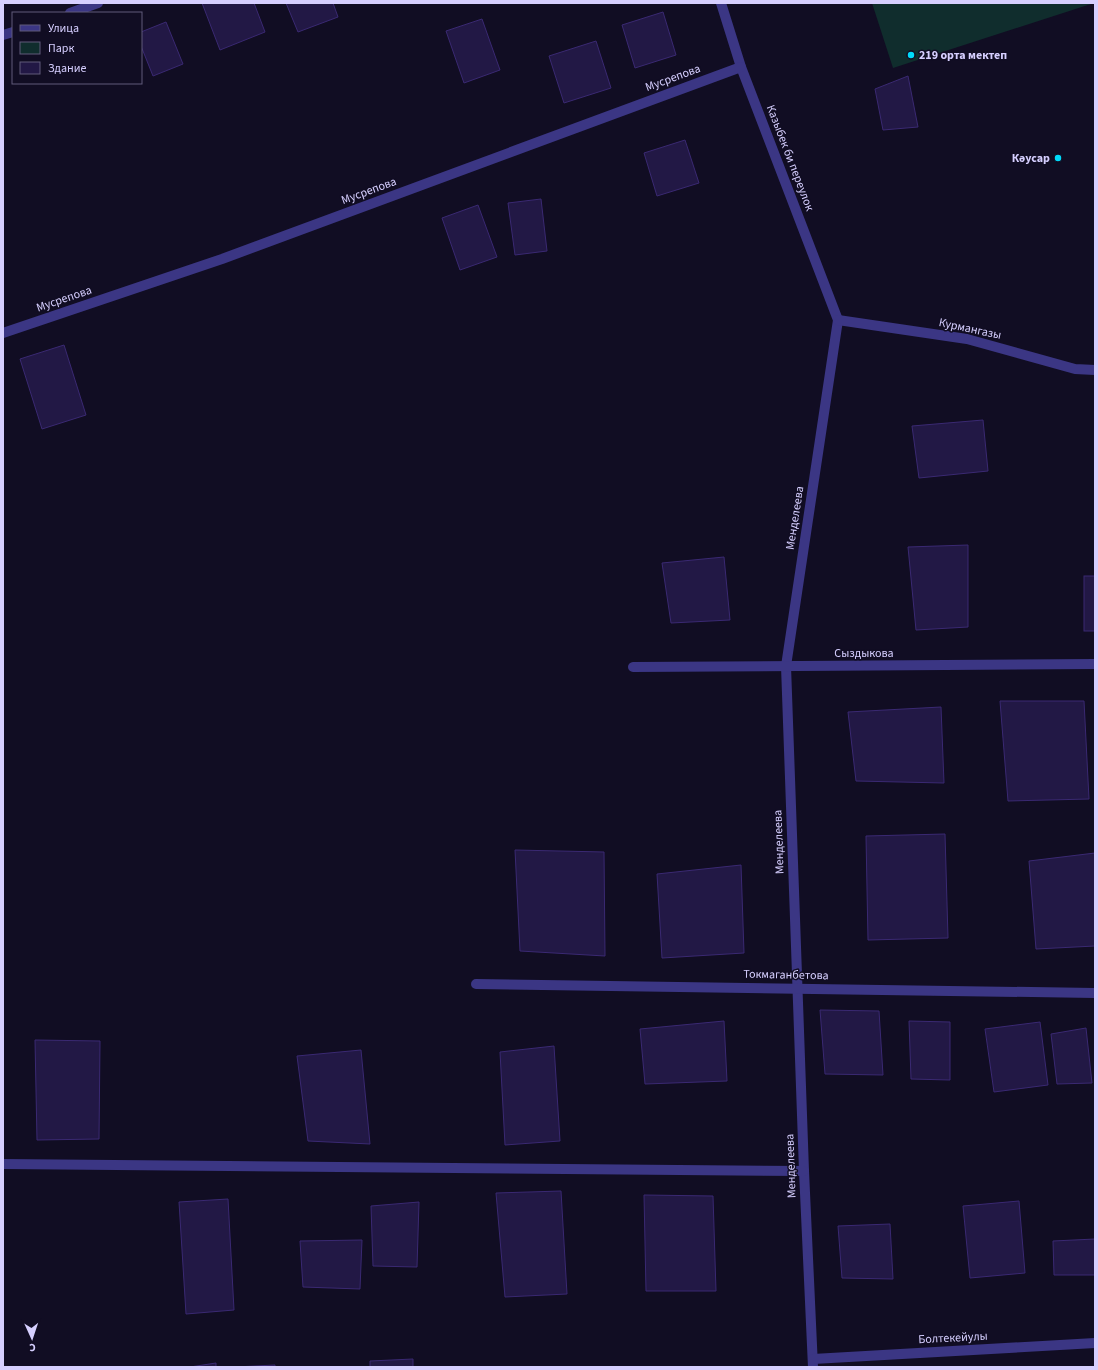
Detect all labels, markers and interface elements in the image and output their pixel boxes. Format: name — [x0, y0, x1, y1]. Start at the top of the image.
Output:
legend — [12, 12, 142, 84]
text: Улица — [48, 20, 79, 37]
text: Парк — [48, 40, 74, 57]
place label: 219 орта мектеп — [919, 47, 1007, 64]
marker: 219 орта мектеп — [906, 50, 916, 60]
text: Здание — [48, 60, 87, 77]
street label: Мусрепова — [643, 60, 703, 96]
street label: Казыбек би переулок — [762, 102, 818, 214]
place label: Кәусар — [1012, 150, 1050, 167]
marker: Кәусар — [1053, 153, 1063, 163]
street label: Мусрепова — [339, 173, 399, 209]
street label: Мусрепова — [34, 282, 94, 316]
street label: Курмангазы — [937, 314, 1003, 344]
street label: Менделеева — [782, 485, 808, 551]
street label: Сыздыкова — [834, 645, 894, 662]
street label: Менделеева — [769, 810, 789, 874]
street label: Токмаганбетова — [743, 966, 829, 984]
street label: Менделеева — [781, 1134, 801, 1198]
north arrow — [12, 1318, 52, 1358]
street label: Болтекейулы — [918, 1328, 988, 1348]
text: С — [28, 1340, 36, 1355]

